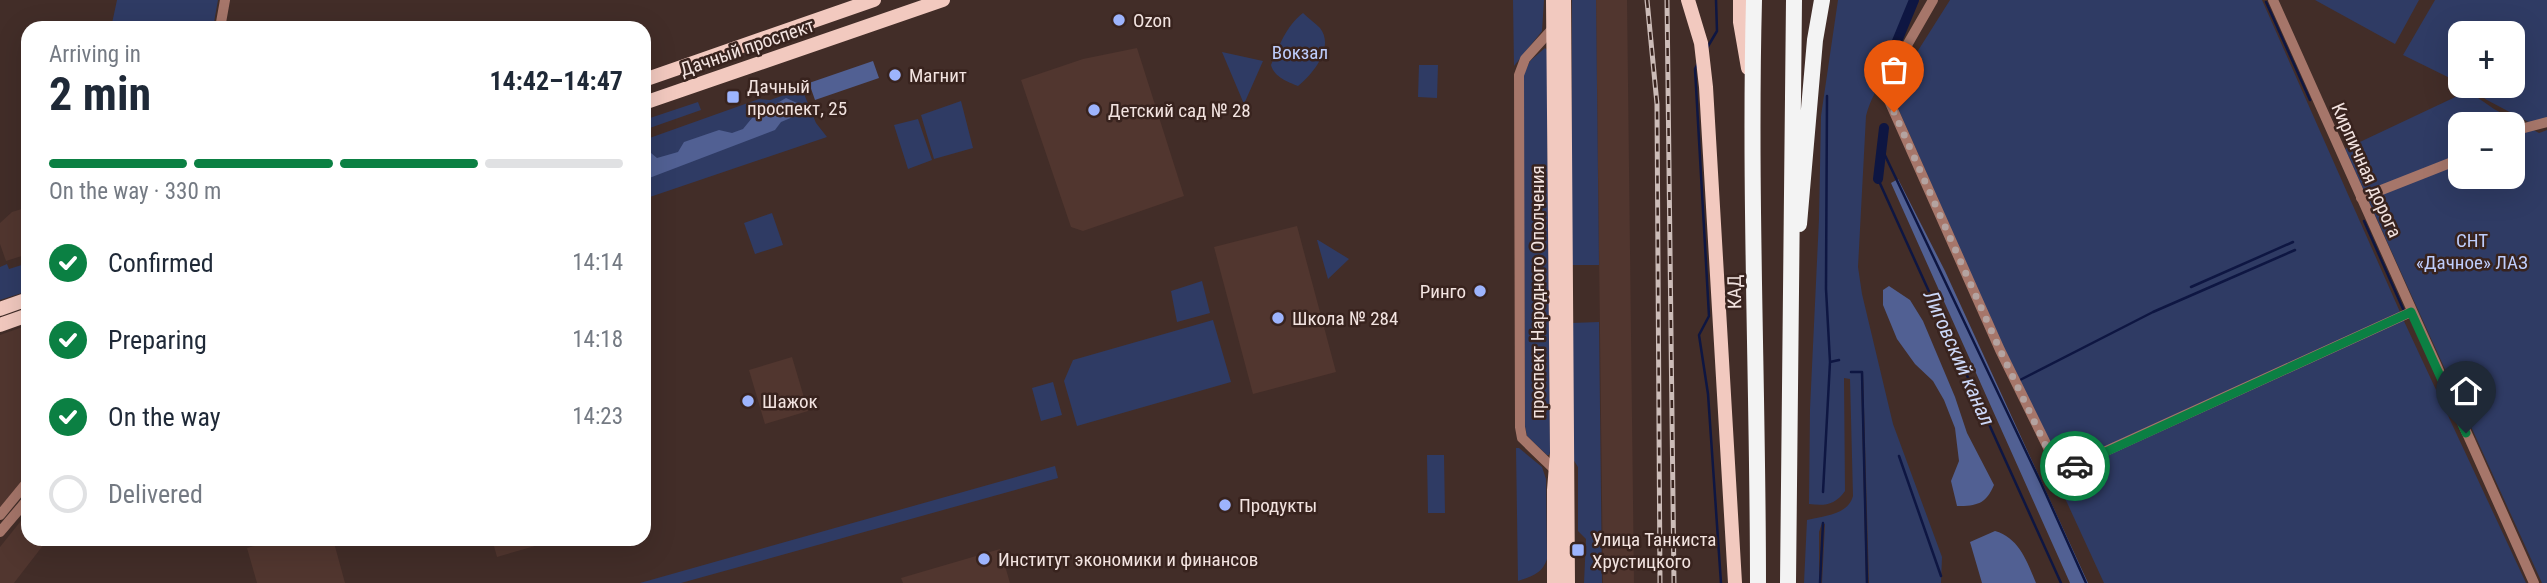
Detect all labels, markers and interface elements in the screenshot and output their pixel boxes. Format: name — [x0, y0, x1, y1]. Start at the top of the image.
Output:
place label: Ozon — [1133, 9, 1171, 32]
marker: Ozon — [1111, 12, 1127, 28]
street label: Дачный проспект — [677, 14, 817, 81]
map controls — [2448, 21, 2525, 189]
button: + — [2448, 21, 2525, 98]
pin — [1864, 40, 1924, 112]
text: Arriving in — [49, 41, 141, 68]
park label: Вокзал — [1272, 41, 1328, 64]
icon: bag — [1875, 51, 1913, 89]
place label: Магнит — [909, 64, 967, 87]
text: 14:42–14:47 — [489, 66, 623, 96]
text: 2 min — [49, 67, 151, 121]
marker: Магнит — [887, 67, 903, 83]
place label: Дачный проспект, 25 — [747, 75, 847, 120]
marker: Дачный проспект, 25 — [725, 89, 741, 105]
place label: Детский сад № 28 — [1108, 99, 1251, 122]
street label: Кирпичная дорога — [2327, 99, 2407, 241]
marker: Детский сад № 28 — [1086, 102, 1102, 118]
button: − — [2448, 112, 2525, 189]
street label: проспект Народного Ополчения — [1526, 165, 1549, 419]
text: On the way · 330 m — [49, 178, 221, 205]
park label: СНТ «Дачное» ЛАЗ — [2416, 229, 2528, 274]
icon: check — [49, 244, 87, 282]
text: Confirmed — [108, 248, 214, 278]
text: 14:14 — [572, 249, 623, 276]
street label: КАД — [1723, 275, 1746, 309]
place label: Ринго — [1420, 280, 1466, 303]
marker: Ринго — [1472, 283, 1488, 299]
water label: Лиговский канал — [1918, 286, 2000, 429]
place label: Школа № 284 — [1292, 307, 1398, 330]
marker: Школа № 284 — [1270, 310, 1286, 326]
icon: check — [49, 321, 87, 359]
text: Preparing — [108, 325, 207, 355]
text: 14:18 — [572, 326, 623, 353]
pin — [2436, 361, 2496, 433]
icon: home — [2447, 372, 2485, 410]
place label: Шажок — [762, 390, 818, 413]
marker: Шажок — [740, 393, 756, 409]
icon: check — [49, 398, 87, 436]
text: On the way — [108, 402, 221, 432]
text: 14:23 — [572, 403, 623, 430]
courier — [2040, 431, 2110, 501]
icon: car — [2056, 447, 2094, 485]
text: Delivered — [108, 479, 203, 509]
place label: Продукты — [1239, 494, 1317, 517]
marker: Продукты — [1217, 497, 1233, 513]
place label: Улица Танкиста Хрустицкого — [1592, 528, 1716, 573]
marker: Улица Танкиста Хрустицкого — [1570, 542, 1586, 558]
place label: Институт экономики и финансов — [998, 548, 1258, 571]
marker: Институт экономики и финансов — [976, 551, 992, 567]

